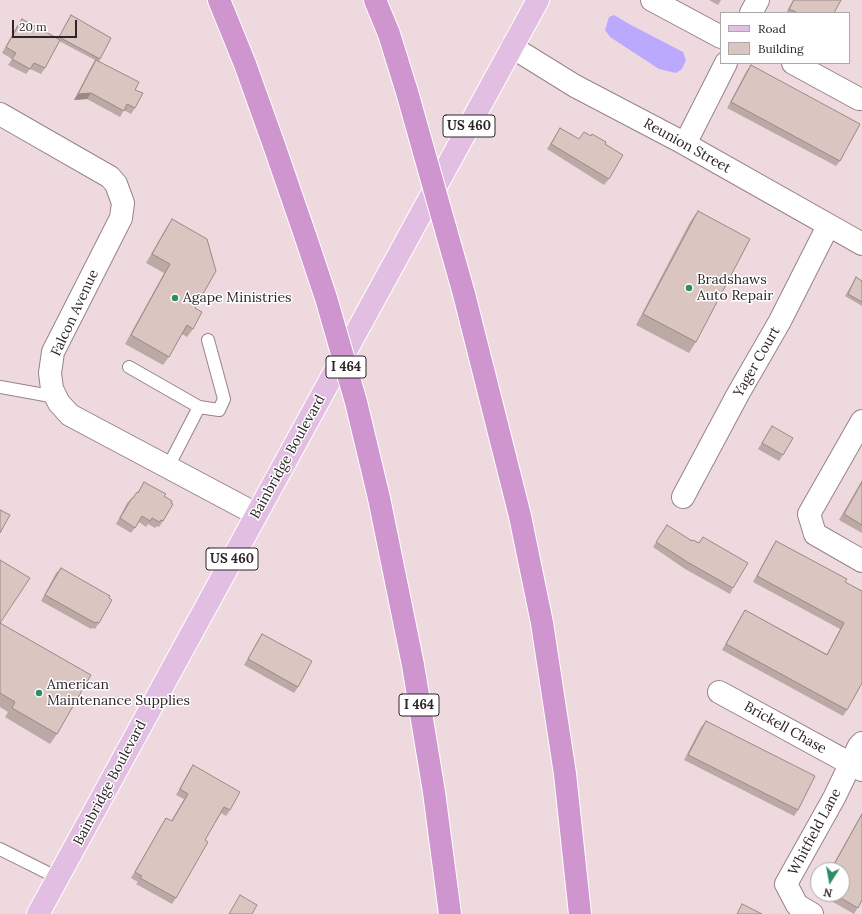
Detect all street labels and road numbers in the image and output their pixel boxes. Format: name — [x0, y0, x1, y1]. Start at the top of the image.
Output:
road number: US 460 — [443, 115, 495, 137]
street label: Reunion Street — [640, 115, 734, 177]
street label: Falcon Avenue — [48, 267, 102, 359]
street label: Yager Court — [730, 324, 784, 400]
road number: I 464 — [326, 356, 366, 378]
street label: Bainbridge Boulevard — [247, 392, 329, 522]
road number: US 460 — [206, 548, 258, 570]
road number: I 464 — [399, 694, 439, 716]
street label: Brickell Chase — [741, 698, 829, 758]
street label: Bainbridge Boulevard — [70, 718, 150, 848]
street label: Whitfield Lane — [785, 786, 845, 878]

